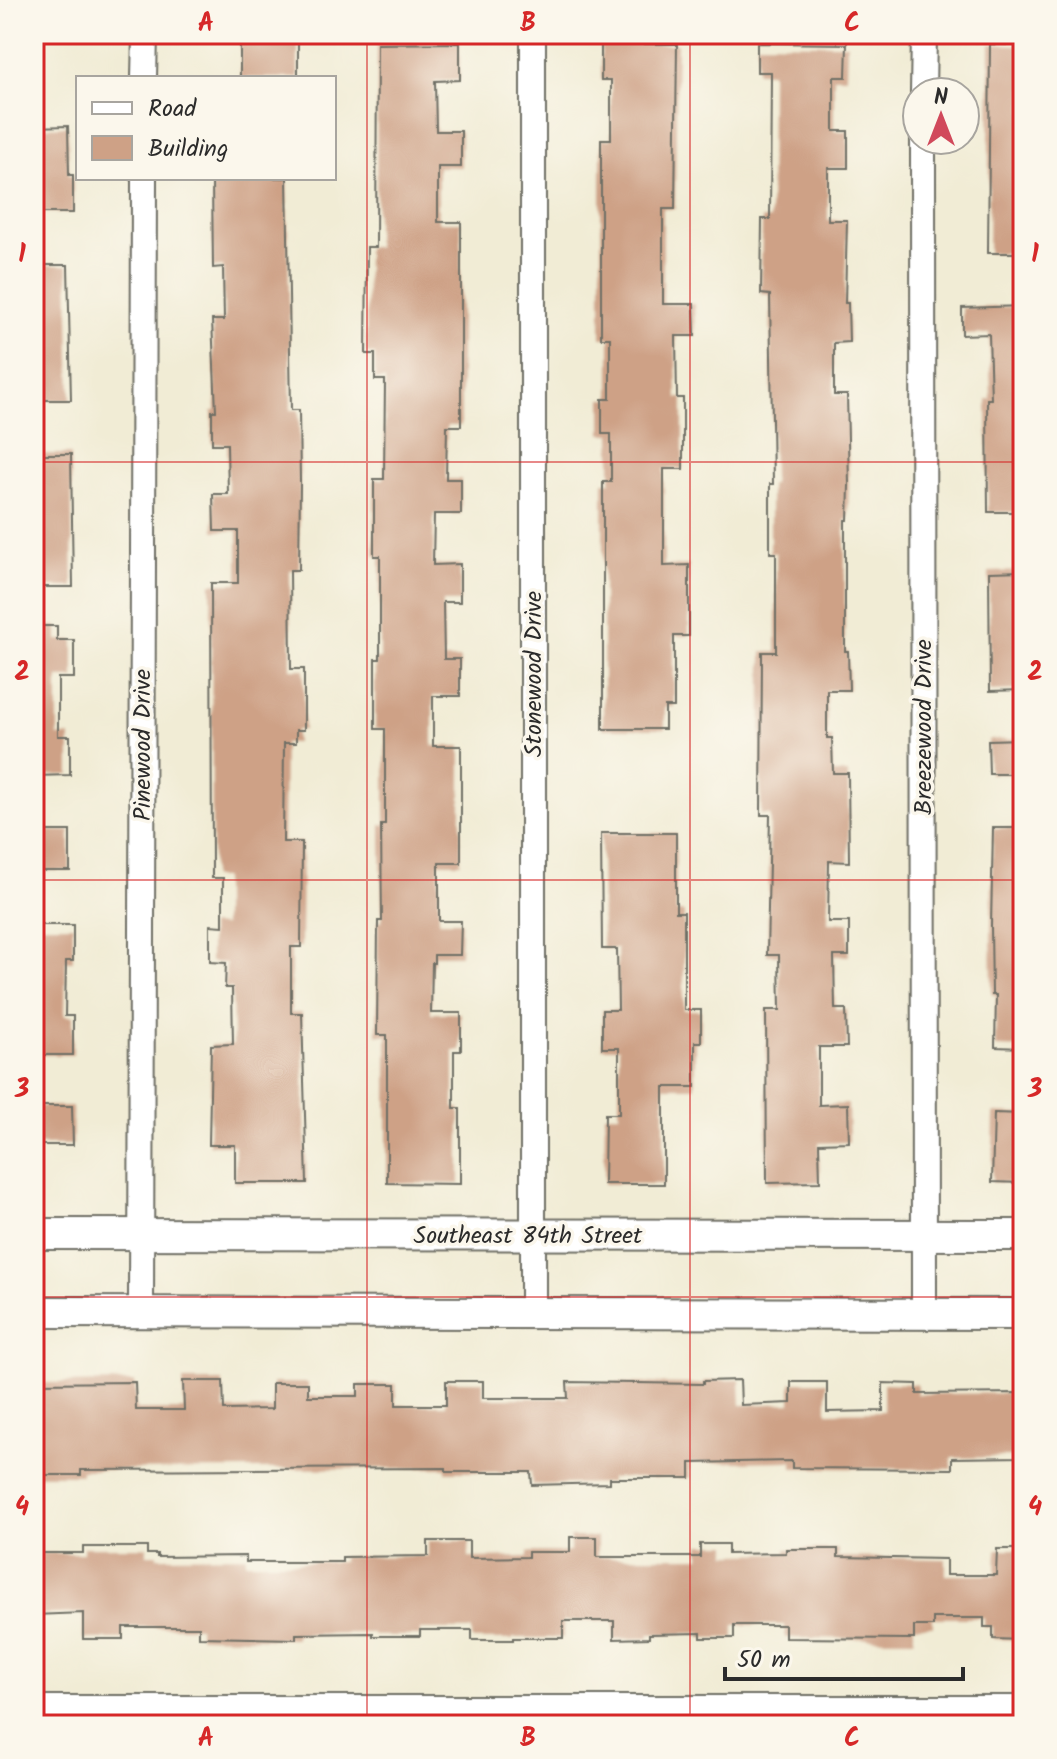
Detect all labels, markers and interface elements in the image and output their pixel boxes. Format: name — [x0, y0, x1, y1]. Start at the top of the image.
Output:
text: A — [198, 3, 214, 45]
text: B — [520, 3, 536, 45]
text: C — [844, 3, 860, 45]
legend — [76, 76, 336, 180]
north arrow — [901, 76, 981, 156]
text: N — [934, 81, 948, 116]
text: Road — [148, 90, 197, 129]
text: Building — [148, 130, 228, 169]
text: 1 — [18, 234, 26, 276]
text: 1 — [1031, 234, 1039, 276]
street label: Stonewood Drive — [515, 591, 554, 757]
street label: Breezewood Drive — [905, 639, 944, 815]
text: 2 — [14, 652, 30, 694]
text: 2 — [1027, 652, 1043, 694]
street label: Pinewood Drive — [124, 669, 163, 821]
text: 3 — [14, 1069, 29, 1111]
text: 3 — [1027, 1069, 1042, 1111]
street label: Southeast 84th Street — [414, 1217, 643, 1256]
text: 4 — [15, 1487, 29, 1529]
text: 4 — [1028, 1487, 1042, 1529]
scale bar — [725, 1631, 963, 1681]
text: 50 m — [737, 1641, 791, 1680]
text: A — [198, 1718, 214, 1759]
text: B — [520, 1718, 536, 1759]
text: C — [844, 1718, 860, 1759]

